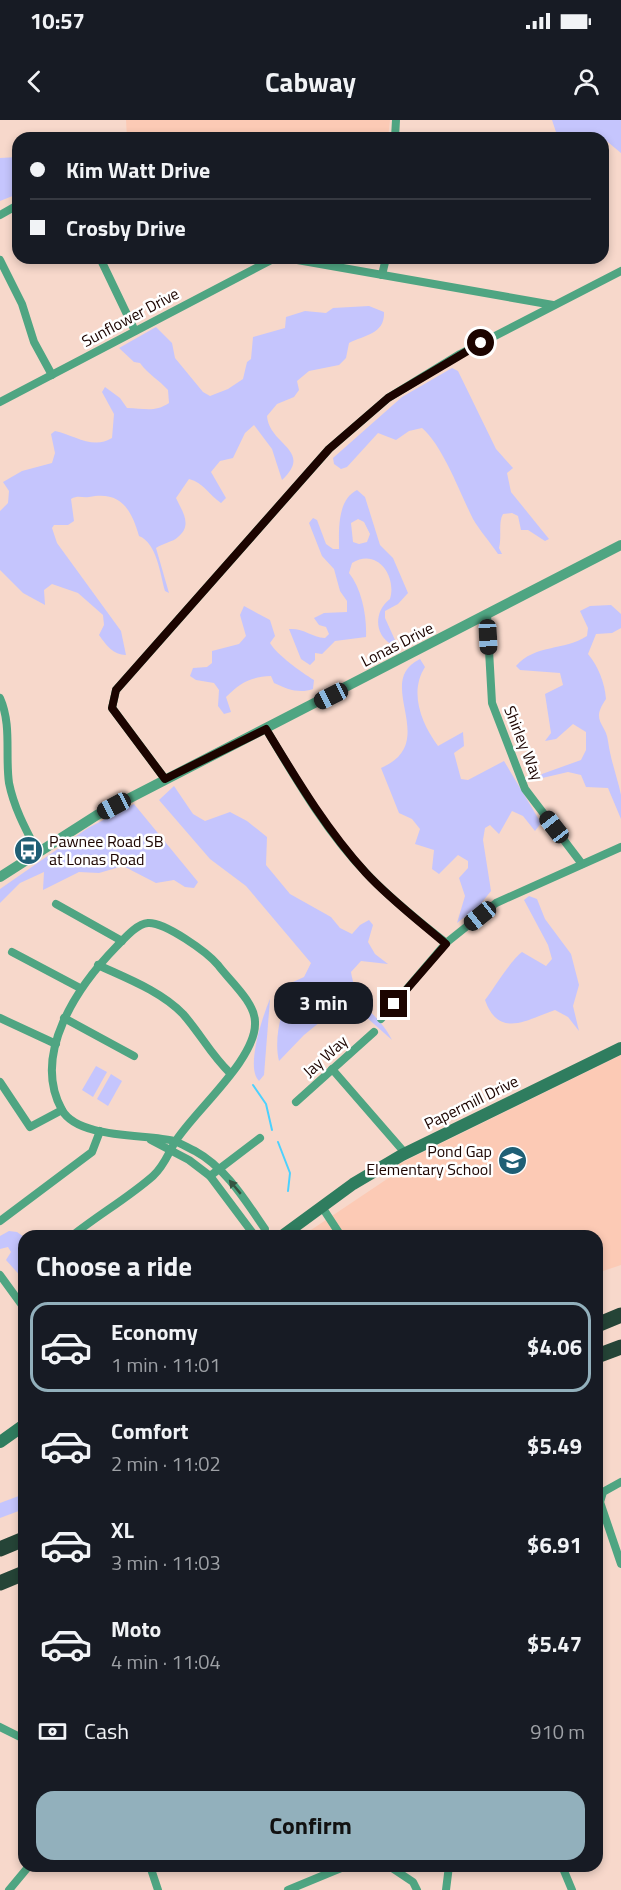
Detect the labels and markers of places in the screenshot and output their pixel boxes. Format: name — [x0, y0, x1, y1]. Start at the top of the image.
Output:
place label: Pawnee Road SB at Lonas Road — [49, 829, 164, 871]
bus stop icon: Pawnee Road SB at Lonas Road — [12, 834, 44, 866]
place label: Pond Gap Elementary School — [366, 1139, 492, 1181]
school or university icon: Pond Gap Elementary School — [497, 1144, 529, 1176]

